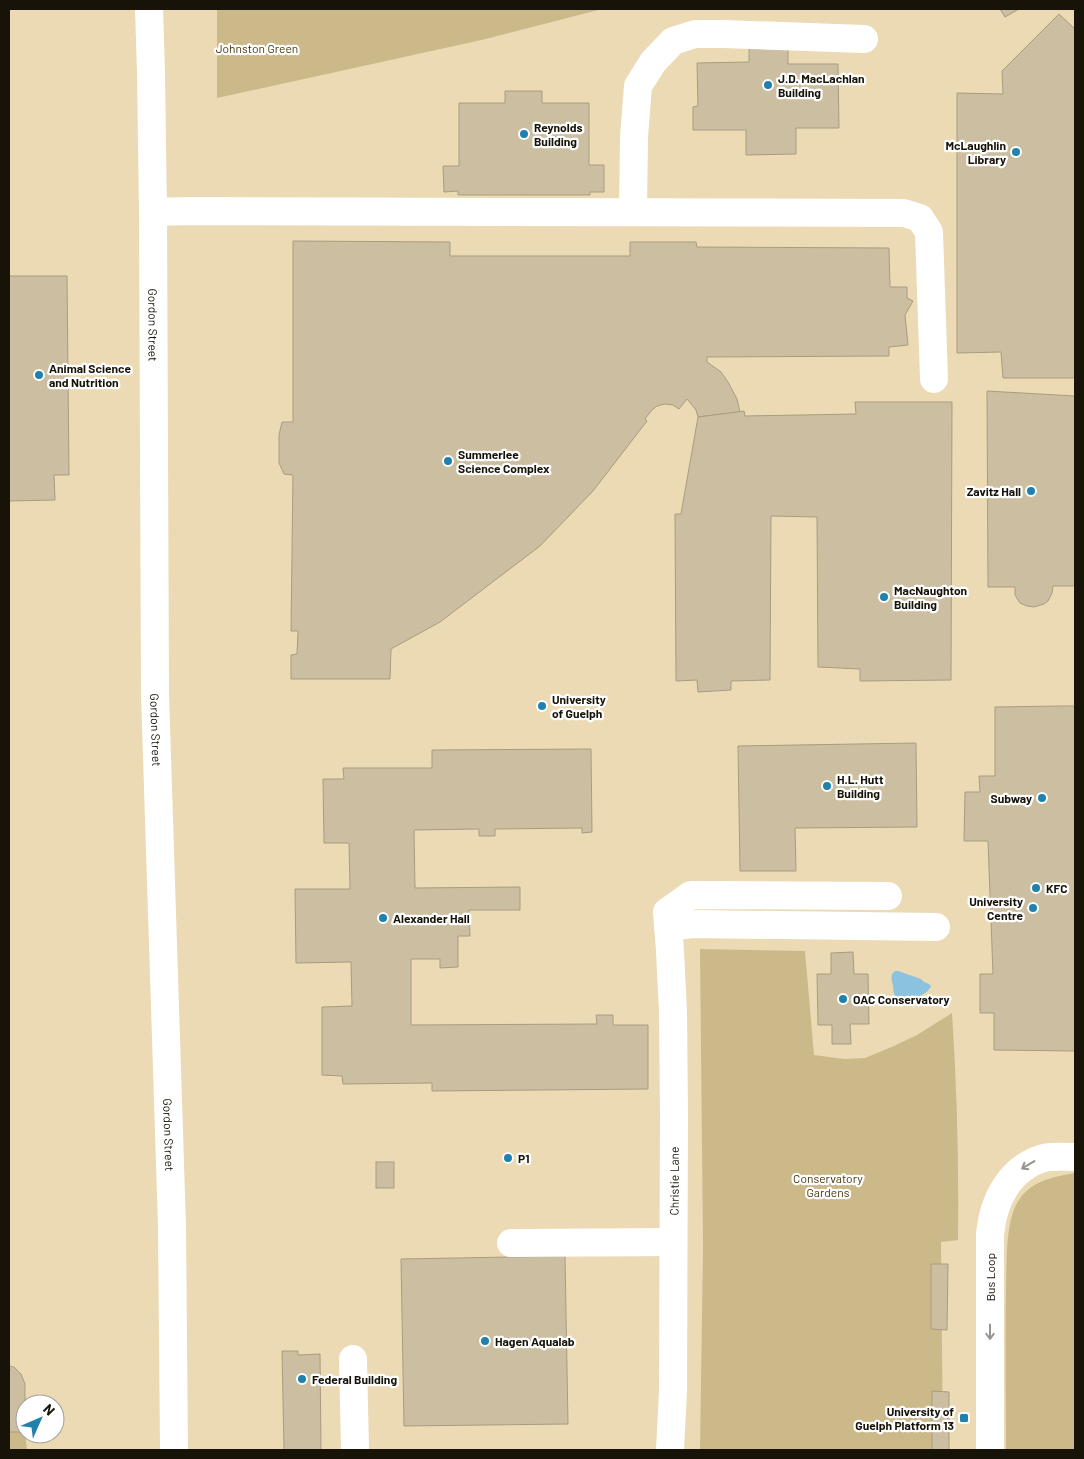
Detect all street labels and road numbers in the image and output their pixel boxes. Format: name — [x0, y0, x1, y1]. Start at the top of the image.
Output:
street label: Gordon Street — [146, 288, 161, 361]
street label: Gordon Street — [148, 693, 164, 767]
street label: Gordon Street — [161, 1098, 177, 1171]
street label: Christie Lane — [667, 1147, 681, 1216]
street label: Bus Loop — [983, 1253, 997, 1301]

